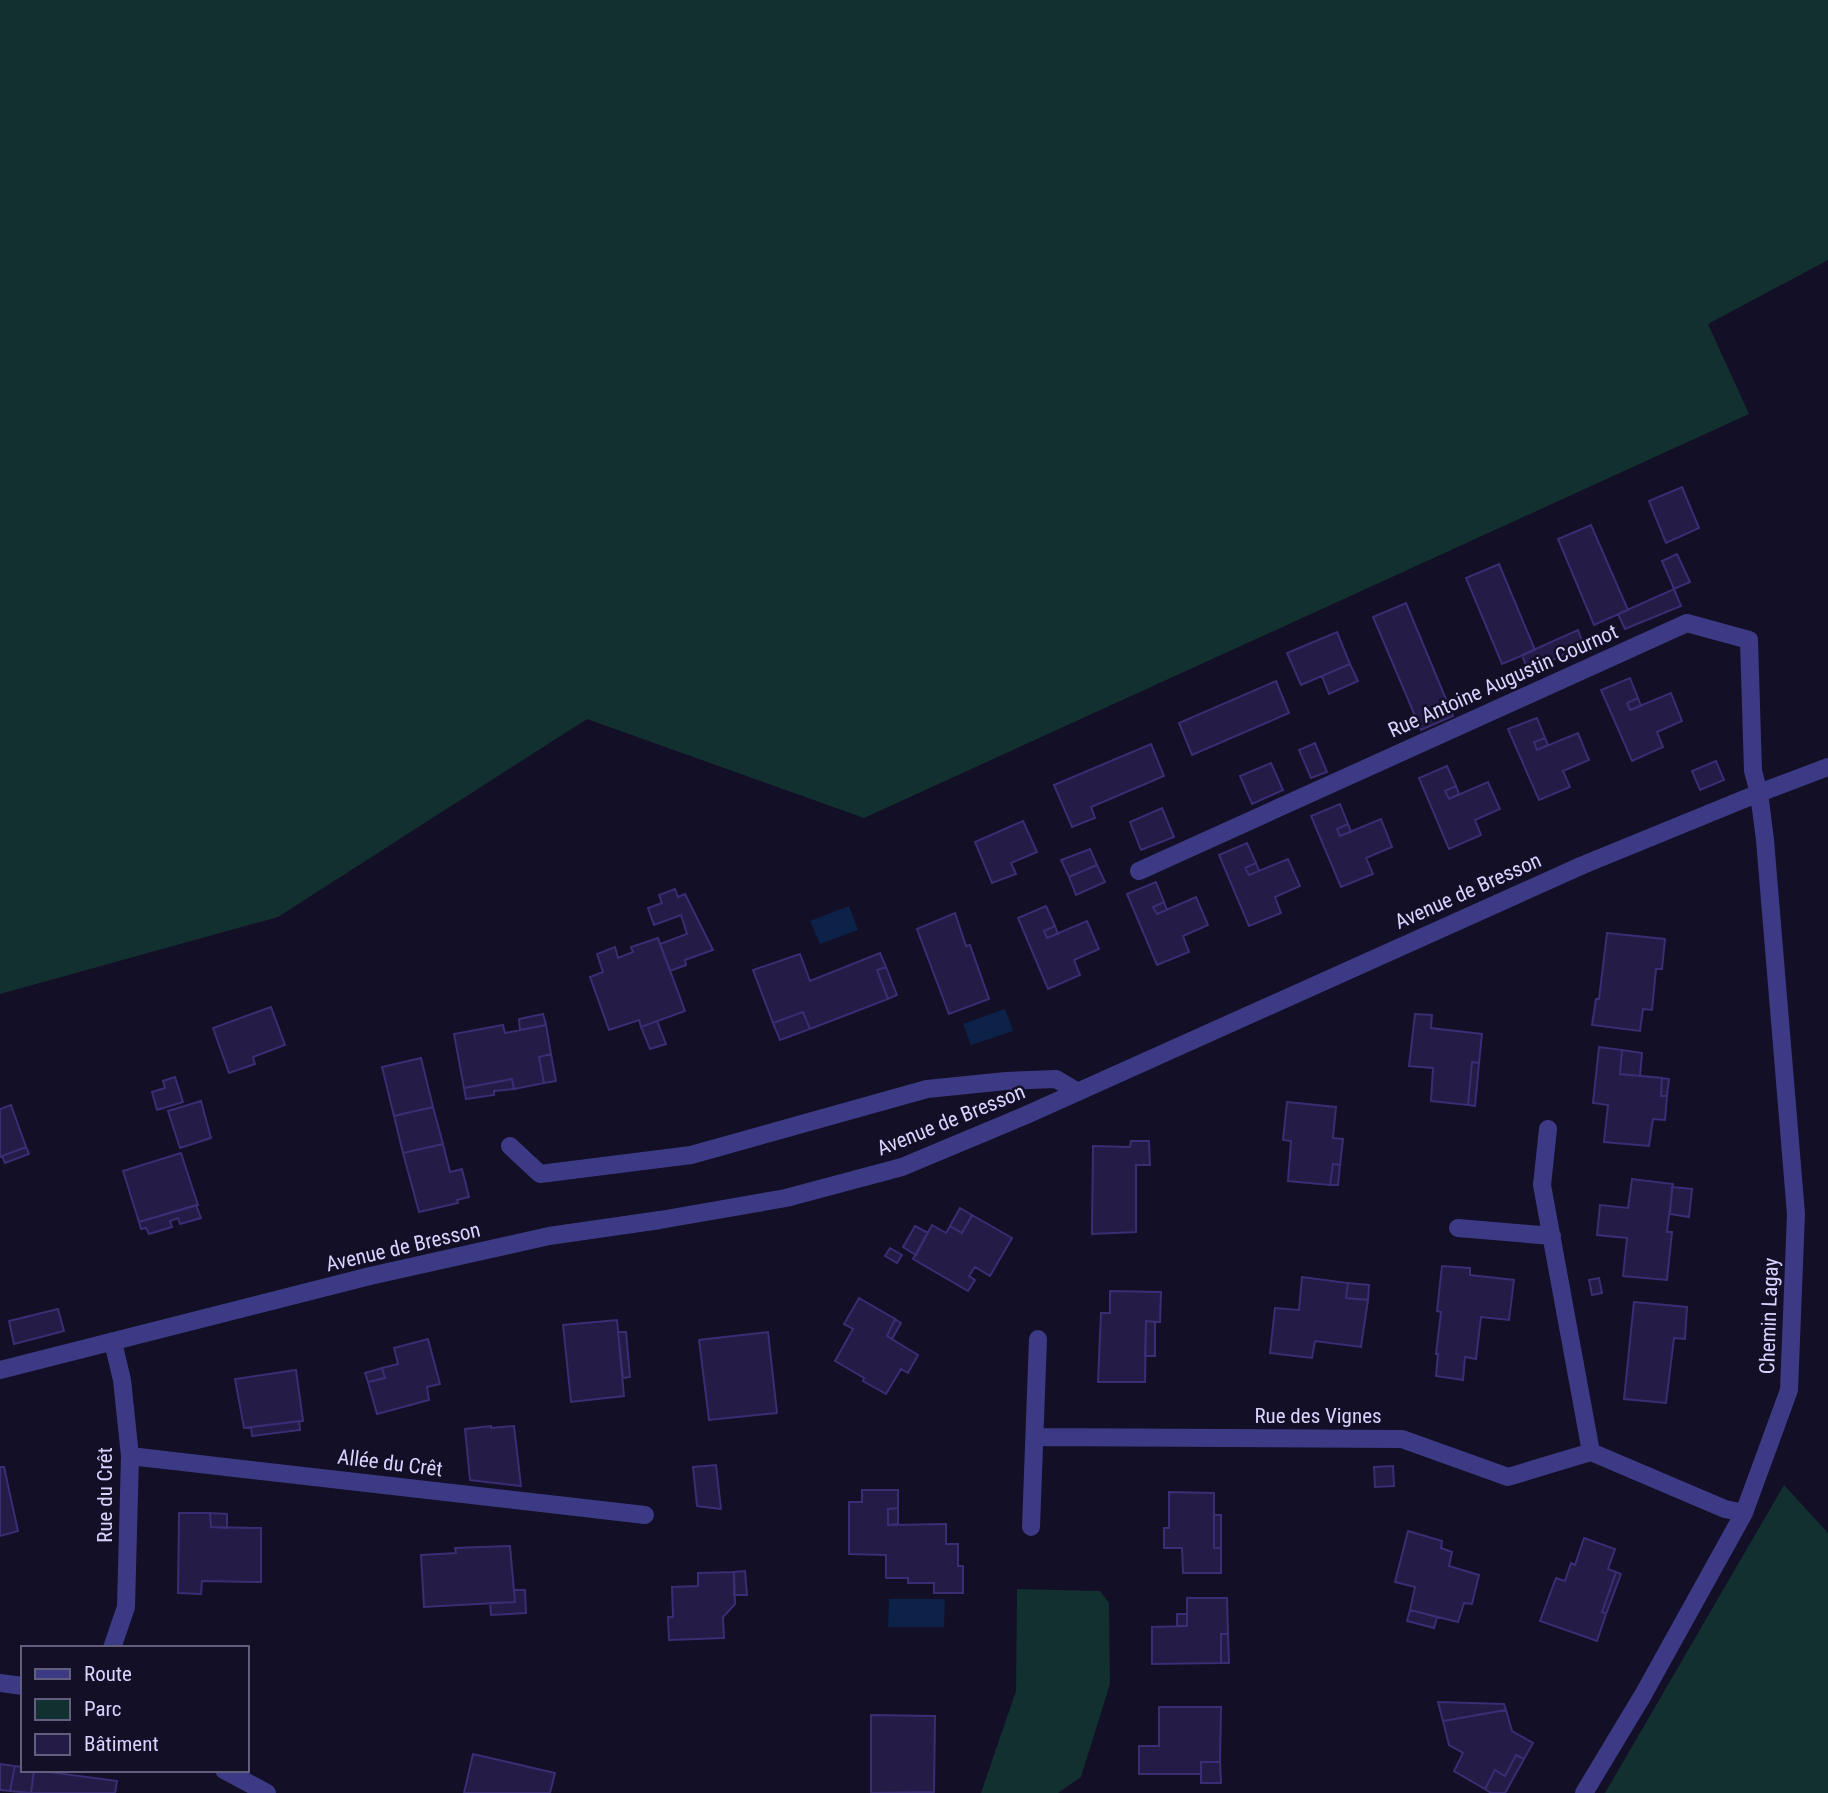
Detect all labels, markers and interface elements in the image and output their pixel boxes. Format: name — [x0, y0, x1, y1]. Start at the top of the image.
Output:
street label: Rue Antoine Augustin Cournot — [1385, 619, 1621, 743]
street label: Avenue de Bresson — [1391, 848, 1545, 934]
street label: Avenue de Bresson — [873, 1079, 1029, 1161]
street label: Avenue de Bresson — [323, 1218, 483, 1276]
street label: Chemin Lagay — [1755, 1257, 1783, 1375]
street label: Rue des Vignes — [1254, 1404, 1382, 1428]
street label: Allée du Crêt — [336, 1445, 444, 1481]
street label: Rue du Crêt — [93, 1447, 117, 1543]
legend — [21, 1646, 248, 1772]
text: Route — [84, 1662, 132, 1686]
text: Parc — [84, 1697, 122, 1721]
text: Bâtiment — [84, 1732, 159, 1756]

